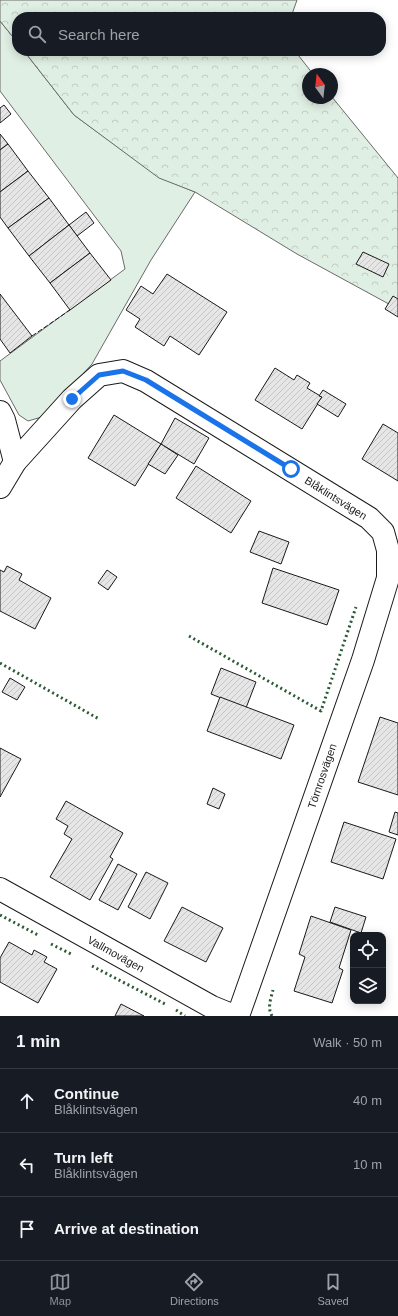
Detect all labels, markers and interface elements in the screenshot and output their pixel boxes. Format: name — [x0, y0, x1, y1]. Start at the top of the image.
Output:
search box — [12, 12, 386, 56]
icon: search — [26, 23, 48, 45]
text: Search here — [58, 26, 140, 43]
north arrow — [302, 68, 338, 104]
route end — [63, 390, 81, 408]
route start — [282, 460, 300, 478]
street label: Blåklintsvägen — [303, 474, 369, 522]
street label: Törnrosvägen — [305, 742, 339, 810]
map controls — [350, 932, 386, 1004]
button: locate — [350, 932, 386, 968]
street label: Vallmovägen — [86, 934, 146, 974]
button: layers — [350, 968, 386, 1004]
text: 1 min — [16, 1032, 60, 1051]
text: Walk · 50 m — [313, 1035, 382, 1050]
text: Continue — [54, 1085, 119, 1102]
icon: ahead — [16, 1090, 38, 1112]
text: 40 m — [353, 1093, 382, 1108]
text: Blåklintsvägen — [54, 1102, 138, 1117]
text: Turn left — [54, 1149, 113, 1166]
icon: left — [16, 1154, 38, 1176]
text: 10 m — [353, 1157, 382, 1172]
text: Blåklintsvägen — [54, 1166, 138, 1181]
icon: arrive — [16, 1218, 38, 1240]
text: Arrive at destination — [54, 1220, 199, 1237]
tab: Map — [49, 1271, 71, 1307]
tab: Directions — [170, 1271, 219, 1307]
tab: Saved — [317, 1271, 349, 1307]

